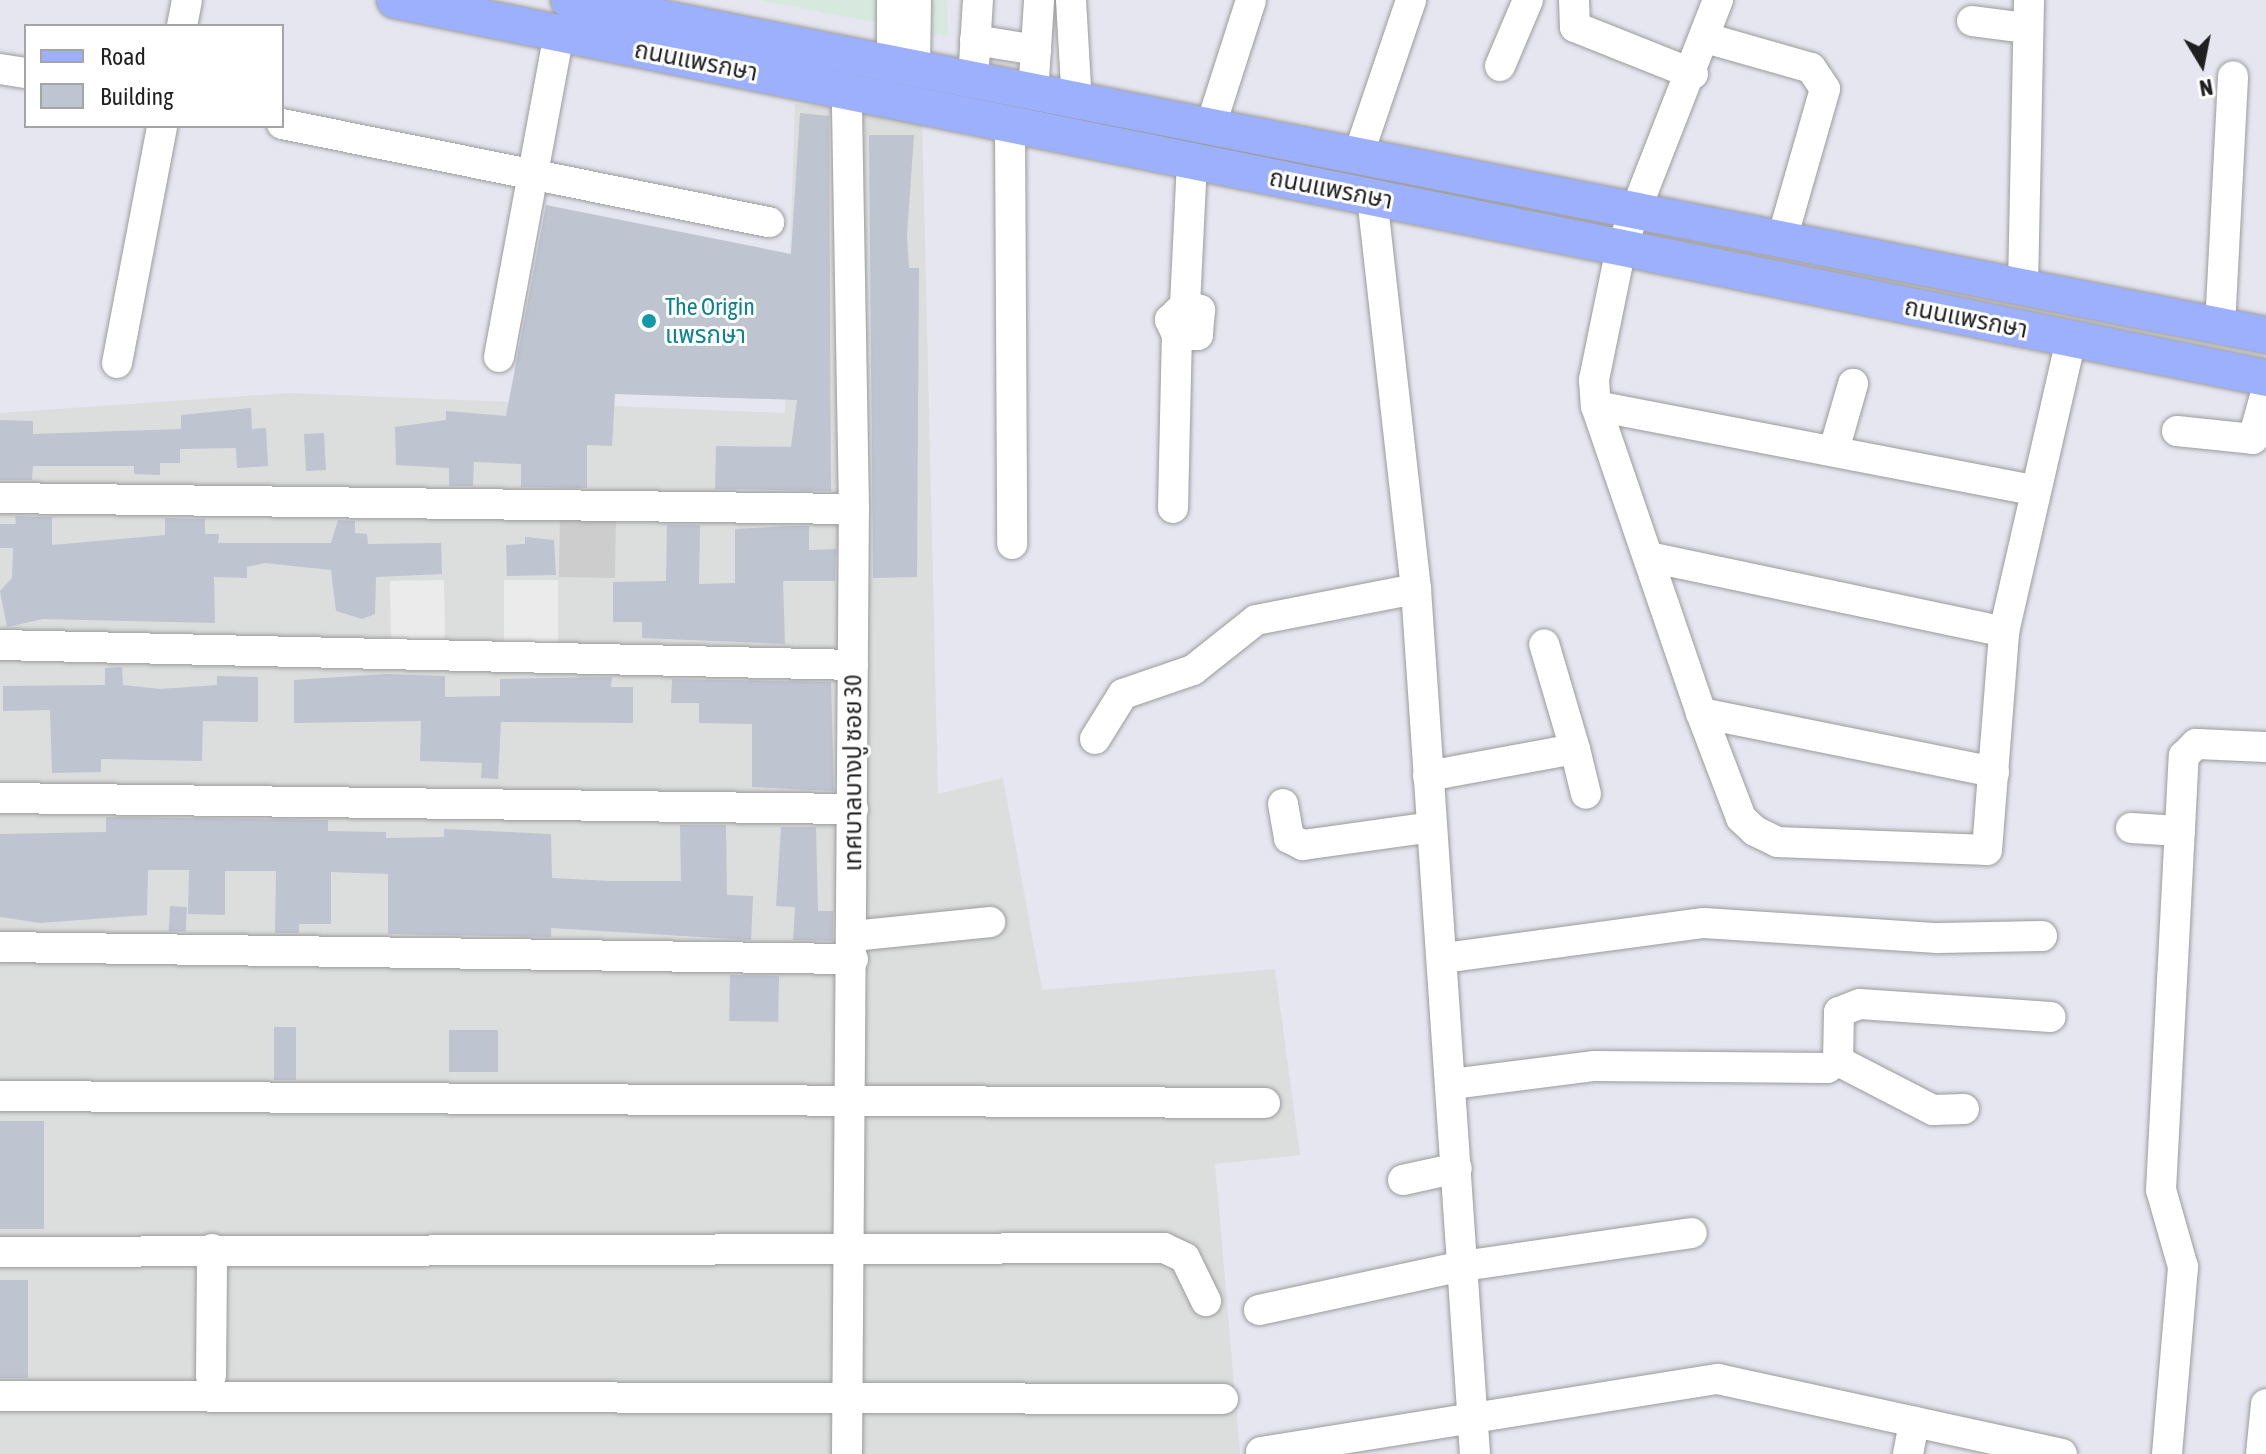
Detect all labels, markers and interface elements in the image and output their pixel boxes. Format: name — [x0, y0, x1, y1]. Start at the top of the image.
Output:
legend — [24, 24, 284, 128]
north arrow — [2162, 24, 2242, 104]
street label: ถนนแพรกษา — [632, 35, 760, 87]
text: Road — [100, 43, 146, 70]
text: N — [2198, 74, 2215, 102]
text: Building — [100, 83, 173, 110]
street label: ถนนแพรกษา — [1267, 163, 1395, 215]
street label: ถนนแพรกษา — [1902, 292, 2030, 344]
place label: The Origin แพรกษา — [665, 293, 755, 349]
marker: The Origin แพรกษา — [640, 312, 658, 330]
street label: เทศบาลบางปู ซอย 30 — [839, 675, 867, 871]

